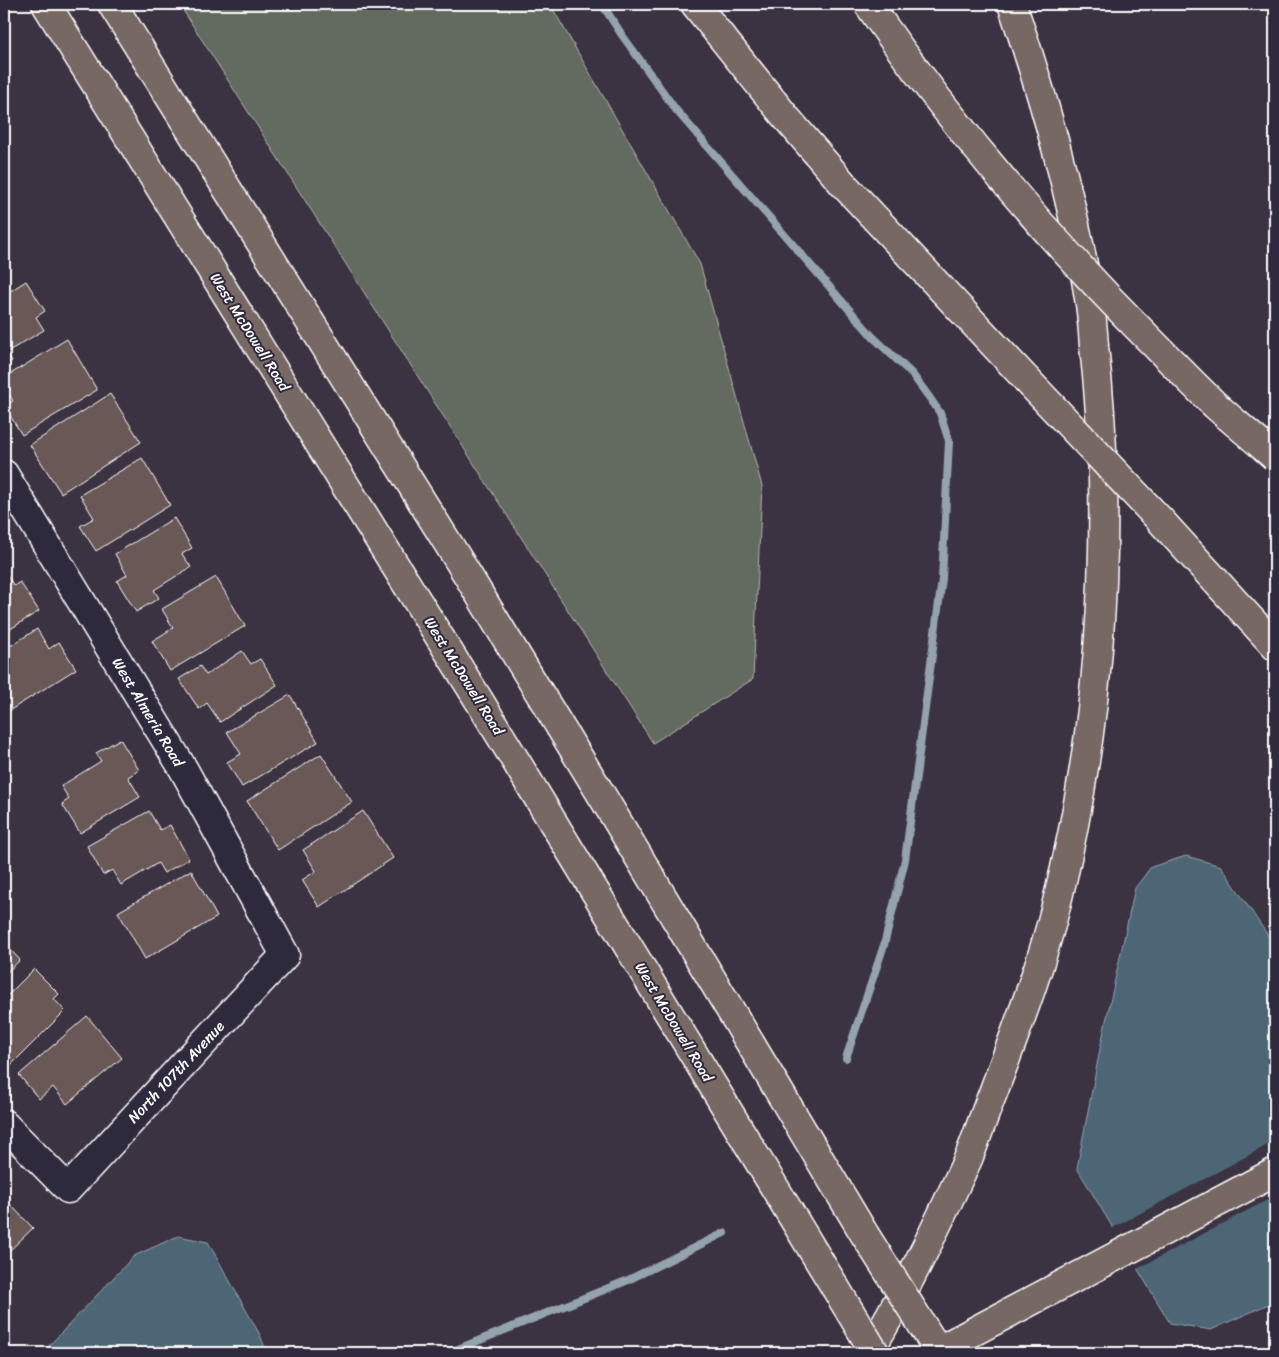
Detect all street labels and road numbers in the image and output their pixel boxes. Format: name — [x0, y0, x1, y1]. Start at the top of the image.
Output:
street label: West McDowell Road — [203, 267, 298, 397]
street label: West McDowell Road — [417, 611, 512, 741]
street label: West Almeria Road — [105, 652, 192, 773]
street label: West McDowell Road — [628, 957, 721, 1088]
street label: North 107th Avenue — [121, 1014, 231, 1130]

